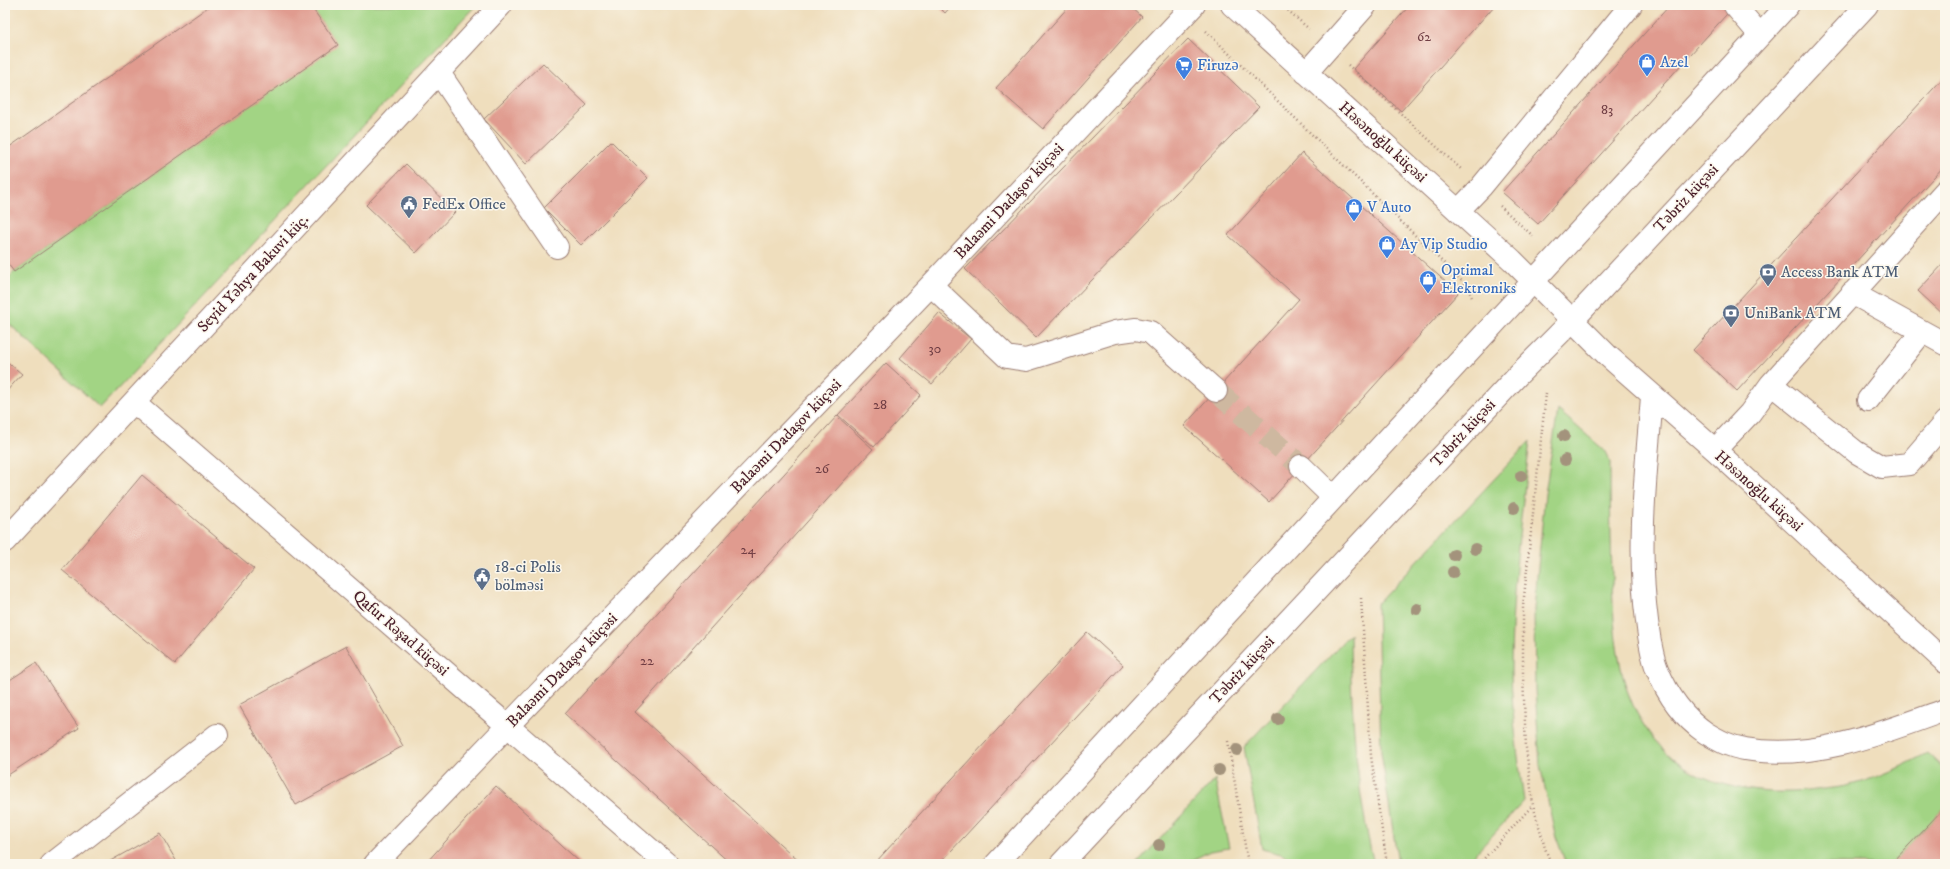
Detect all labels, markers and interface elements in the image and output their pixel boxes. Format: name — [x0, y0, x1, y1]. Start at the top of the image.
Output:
house number: 62 — [1417, 28, 1431, 46]
shop icon: Azel — [1637, 52, 1657, 77]
place label: Azel — [1660, 52, 1689, 72]
supermarket icon: Firuzə — [1174, 55, 1194, 80]
place label: Firuzə — [1197, 55, 1239, 75]
street label: Həsənoğlu küçəsi — [1335, 97, 1431, 187]
house number: 83 — [1601, 101, 1613, 119]
street label: Balaəmi Dadaşov küçəsi — [950, 139, 1068, 263]
street label: Təbriz küçəsi — [1649, 160, 1723, 236]
public building icon: FedEx Office — [399, 194, 419, 219]
place label: FedEx Office — [422, 194, 506, 214]
shop icon: V Auto — [1344, 197, 1364, 222]
place label: V Auto — [1366, 197, 1412, 217]
street label: Seyid Yəhya Bakuvi küç. — [193, 209, 313, 336]
shop icon: Ay Vip Studio — [1377, 234, 1397, 259]
place label: Ay Vip Studio — [1400, 234, 1488, 254]
place label: Optimal Elektroniks — [1441, 260, 1516, 298]
bank icon: Access Bank ATM — [1758, 262, 1778, 287]
place label: Access Bank ATM — [1781, 262, 1899, 282]
shop icon: Optimal Elektroniks — [1418, 269, 1438, 294]
bank icon: UniBank ATM — [1721, 303, 1741, 328]
place label: UniBank ATM — [1744, 303, 1842, 323]
house number: 30 — [929, 340, 941, 358]
street label: Balaəmi Dadaşov küçəsi — [726, 375, 846, 497]
street label: Təbriz küçəsi — [1426, 395, 1500, 471]
house number: 28 — [873, 396, 887, 414]
street label: Həsənoğlu küçəsi — [1711, 446, 1807, 536]
house number: 26 — [815, 460, 830, 478]
house number: 24 — [741, 541, 756, 559]
place label: 18-ci Polis bölməsi — [495, 557, 561, 595]
public building icon: 18-ci Polis bölməsi — [472, 566, 492, 591]
street label: Qafur Rəşad küçəsi — [349, 586, 453, 680]
street label: Balaəmi Dadaşov küçəsi — [502, 609, 622, 731]
street label: Təbriz küçəsi — [1205, 632, 1279, 708]
house number: 22 — [640, 652, 654, 670]

